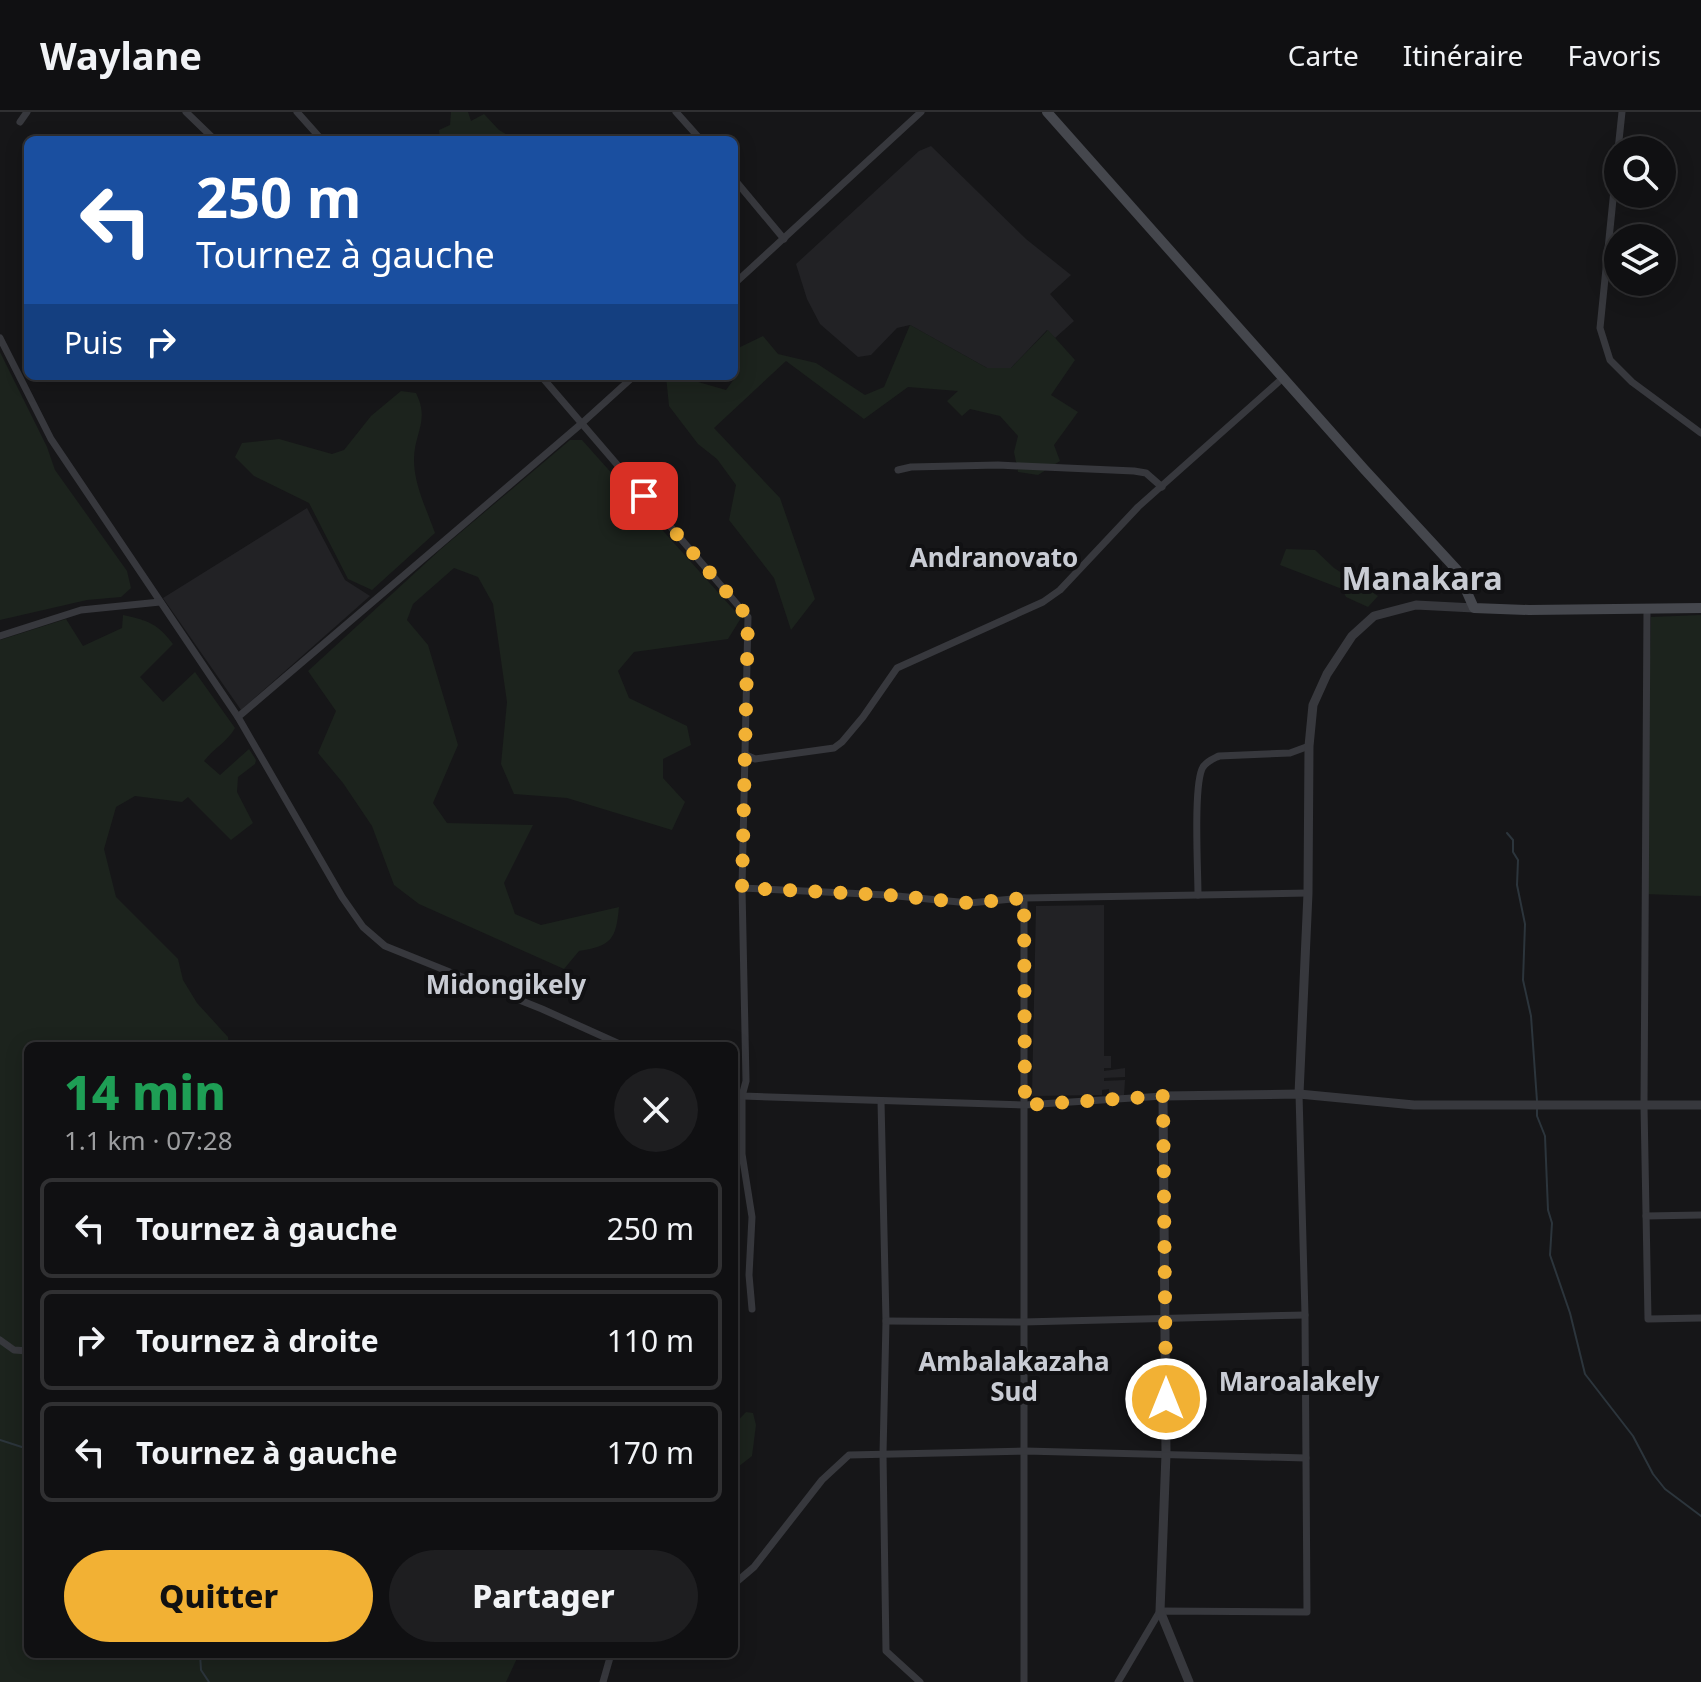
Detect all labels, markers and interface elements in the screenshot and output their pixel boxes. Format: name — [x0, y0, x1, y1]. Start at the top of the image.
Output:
text: Waylane — [40, 29, 202, 81]
text: Carte — [1288, 36, 1359, 74]
text: Itinéraire — [1403, 36, 1523, 74]
text: Favoris — [1567, 36, 1661, 74]
map controls — [1604, 136, 1676, 296]
button: search — [1604, 136, 1676, 208]
text: 250 m — [196, 158, 361, 234]
icon: left — [64, 168, 168, 272]
button: layers — [1604, 224, 1676, 296]
text: Tournez à gauche — [196, 230, 495, 279]
icon: right — [139, 320, 183, 364]
text: Puis — [64, 322, 123, 363]
pin — [610, 462, 678, 530]
icon: arrive — [622, 474, 666, 518]
district label: Andranovato — [910, 539, 1078, 575]
district label: Manakara — [1341, 556, 1503, 599]
district label: Midongikely — [426, 966, 586, 1002]
text: 14 min — [64, 1059, 226, 1124]
button: close — [614, 1068, 698, 1152]
text: 1.1 km · 07:28 — [64, 1122, 233, 1158]
icon: left — [68, 1206, 112, 1250]
text: Tournez à gauche — [136, 1208, 398, 1249]
text: 250 m — [607, 1208, 694, 1249]
icon: right — [68, 1318, 112, 1362]
text: Tournez à droite — [136, 1320, 379, 1361]
text: 110 m — [607, 1320, 694, 1361]
district label: Ambalakazaha Sud — [918, 1343, 1110, 1409]
position arrow — [1124, 1357, 1208, 1441]
district label: Maroalakely — [1219, 1363, 1379, 1399]
icon: left — [68, 1430, 112, 1474]
text: Tournez à gauche — [136, 1432, 398, 1473]
text: 170 m — [607, 1432, 694, 1473]
button: Quitter — [64, 1550, 373, 1642]
button: Partager — [389, 1550, 698, 1642]

